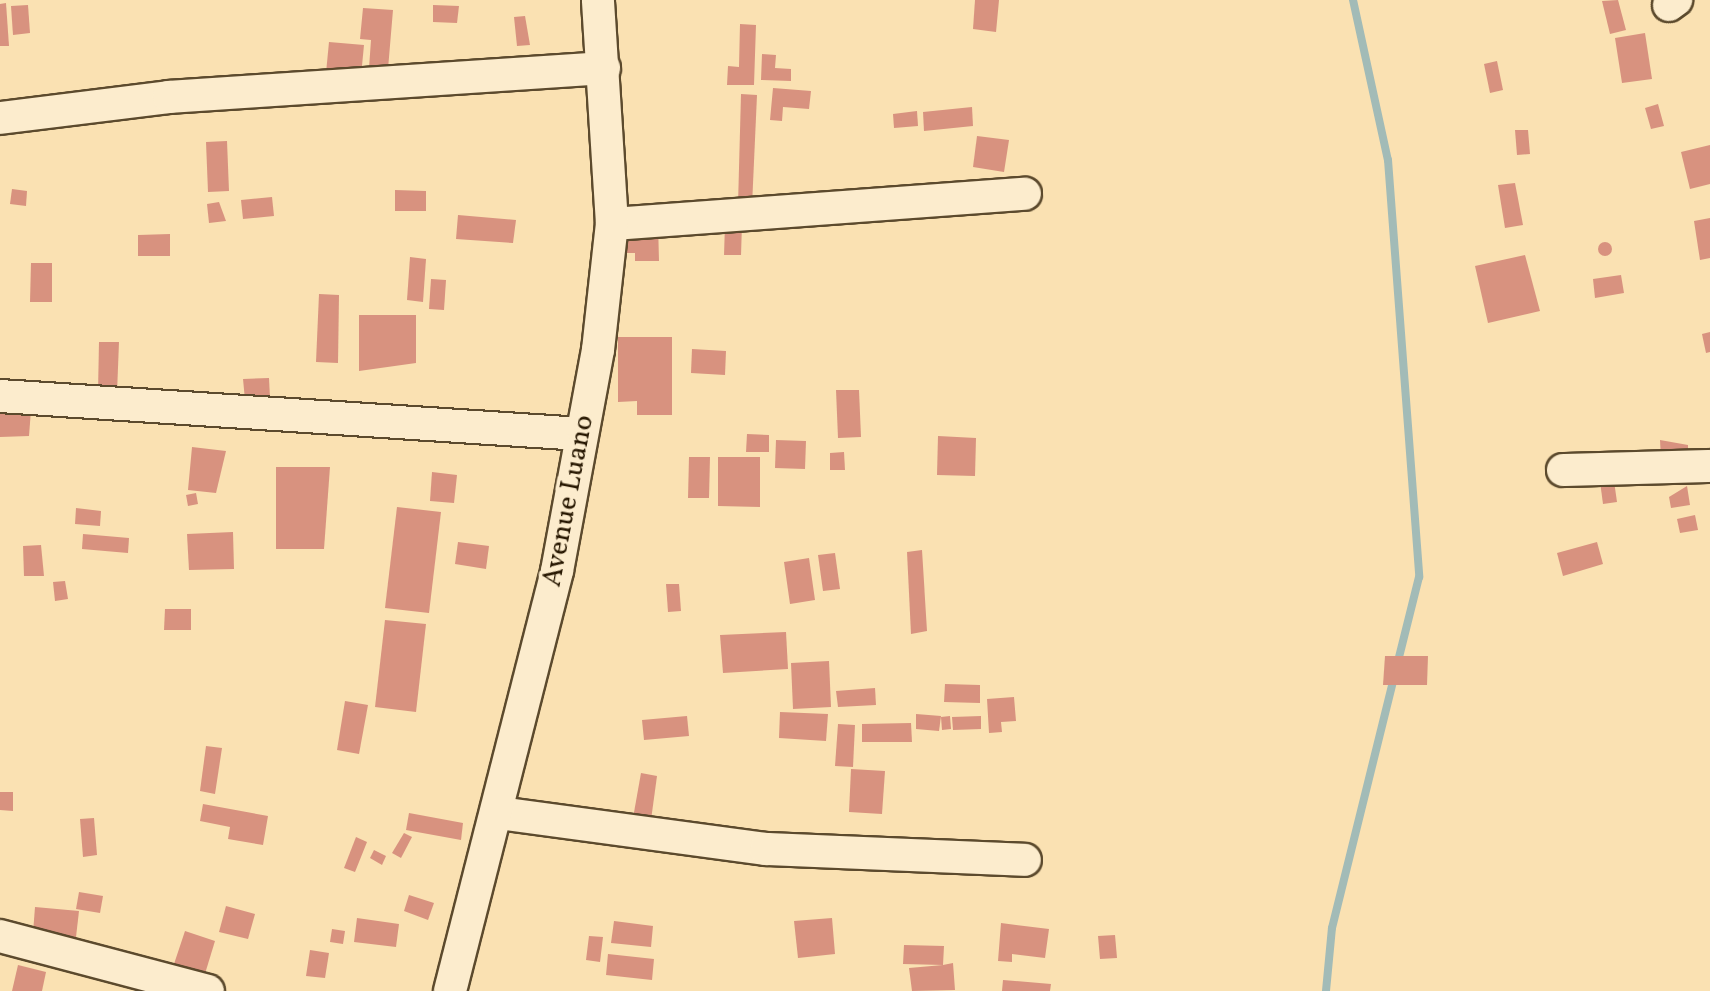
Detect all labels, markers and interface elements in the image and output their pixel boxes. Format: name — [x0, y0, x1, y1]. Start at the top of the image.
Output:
street label: Avenue Luano — [536, 412, 602, 590]

